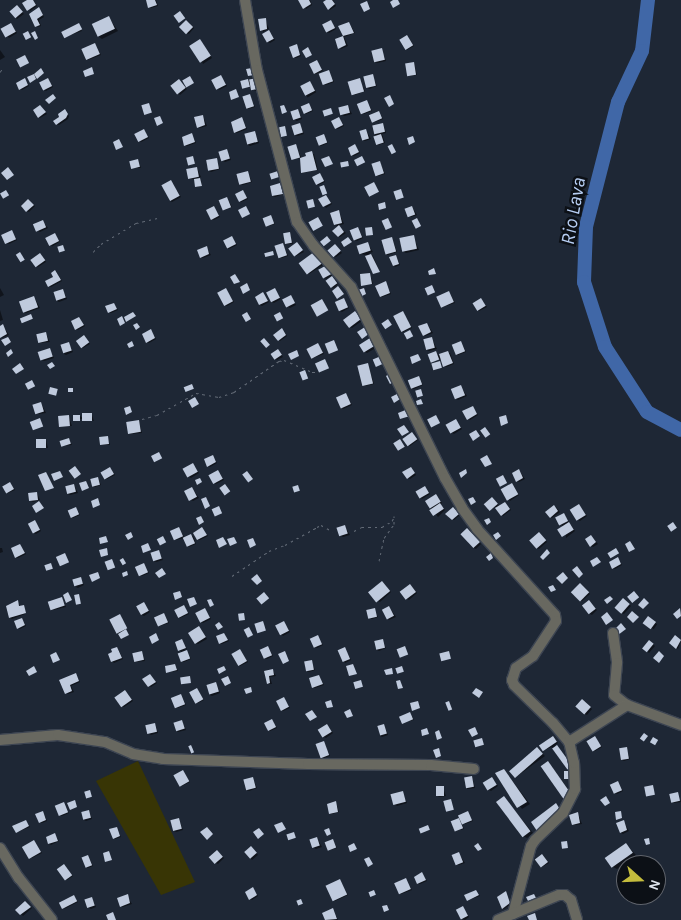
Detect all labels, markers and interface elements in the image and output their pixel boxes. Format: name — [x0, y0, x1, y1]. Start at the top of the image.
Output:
water label: Rio Lava — [555, 175, 591, 247]
north arrow — [616, 855, 666, 905]
text: N — [645, 877, 664, 893]

